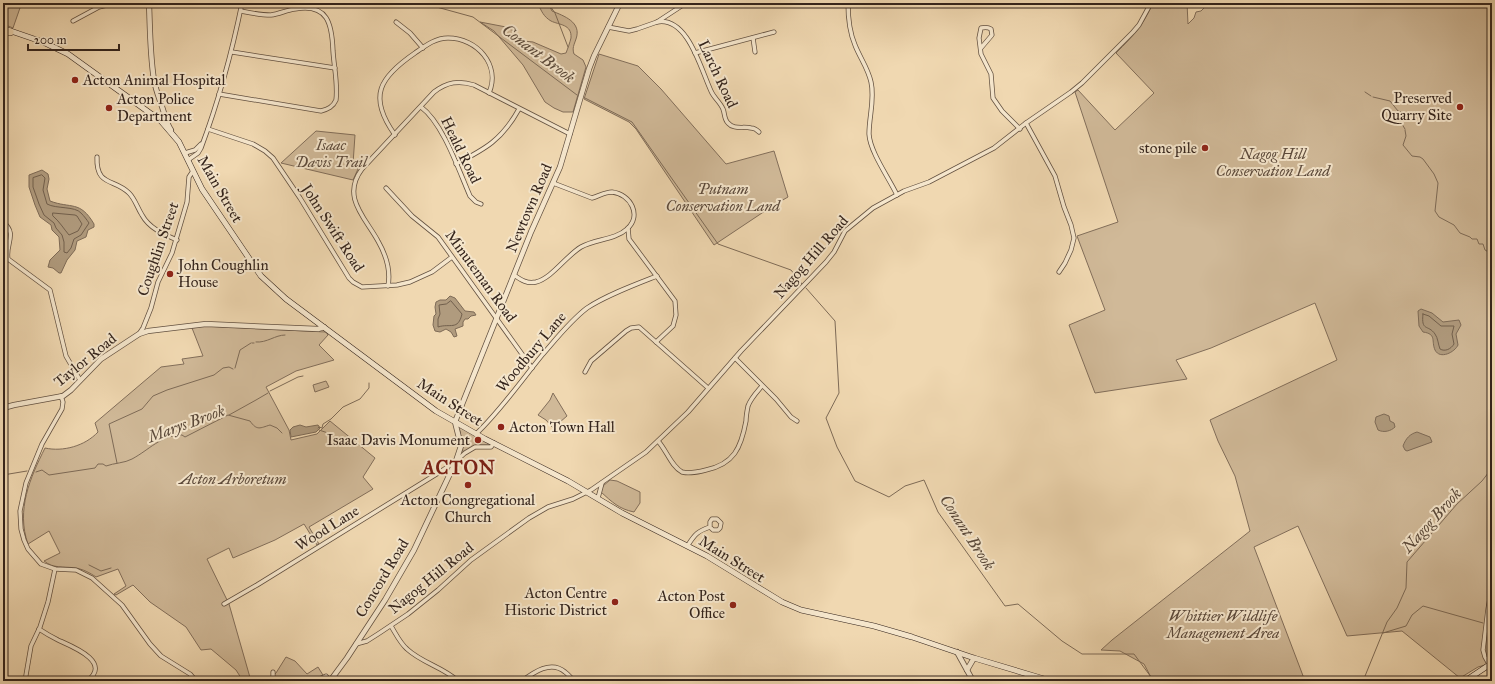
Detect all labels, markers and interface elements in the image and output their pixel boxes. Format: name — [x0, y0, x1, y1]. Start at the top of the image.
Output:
water label: Conant Brook — [499, 20, 579, 87]
scale bar — [28, 26, 119, 52]
text: 200 m — [34, 33, 67, 47]
street label: Larch Road — [694, 37, 742, 111]
place label: Acton Animal Hospital — [82, 71, 226, 89]
marker: Acton Animal Hospital — [70, 75, 80, 85]
place label: Preserved Quarry Site — [1381, 89, 1452, 124]
place label: Acton Police Department — [116, 90, 194, 125]
marker: Preserved Quarry Site — [1455, 102, 1465, 112]
marker: Acton Police Department — [104, 103, 114, 113]
street label: Heald Road — [437, 114, 485, 187]
park label: Isaac Davis Trail — [295, 136, 369, 171]
place label: stone pile — [1139, 139, 1197, 157]
marker: stone pile — [1200, 143, 1210, 153]
park label: Nagog Hill Conservation Land — [1216, 145, 1331, 180]
street label: Main Street — [194, 152, 247, 226]
street label: Newtown Road — [502, 161, 556, 255]
street label: John Swift Road — [296, 179, 368, 276]
park label: Putnam Conservation Land — [666, 180, 781, 215]
street label: Coughlin Street — [134, 199, 183, 298]
street label: Nagog Hill Road — [770, 211, 852, 302]
street label: Minuteman Road — [442, 226, 521, 326]
place label: John Coughlin House — [176, 256, 269, 291]
marker: John Coughlin House — [165, 269, 175, 279]
street label: Woodbury Lane — [492, 308, 570, 396]
street label: Taylor Road — [50, 329, 120, 391]
street label: Main Street — [414, 374, 487, 430]
water label: Marys Brook — [143, 401, 227, 447]
place label: Acton Town Hall — [508, 418, 616, 436]
marker: Acton Town Hall — [496, 422, 506, 432]
place label: Isaac Davis Monument — [327, 431, 471, 449]
marker: Isaac Davis Monument — [473, 435, 483, 445]
district label: ACTON — [420, 456, 496, 479]
park label: Acton Arboretum — [178, 470, 286, 488]
marker: Acton Congregational Church — [463, 480, 473, 490]
water label: Nagog Brook — [1397, 484, 1465, 557]
place label: Acton Congregational Church — [400, 491, 536, 526]
water label: Conant Brook — [936, 491, 999, 574]
street label: Wood Lane — [292, 501, 362, 555]
street label: Main Street — [696, 532, 769, 587]
street label: Concord Road — [352, 535, 413, 620]
street label: Nagog Hill Road — [385, 538, 477, 618]
place label: Acton Centre Historic District — [504, 584, 608, 619]
place label: Acton Post Office — [657, 587, 726, 622]
marker: Acton Centre Historic District — [610, 597, 620, 607]
marker: Acton Post Office — [728, 600, 738, 610]
park label: Whittier Wildlife Management Area — [1165, 607, 1279, 642]

